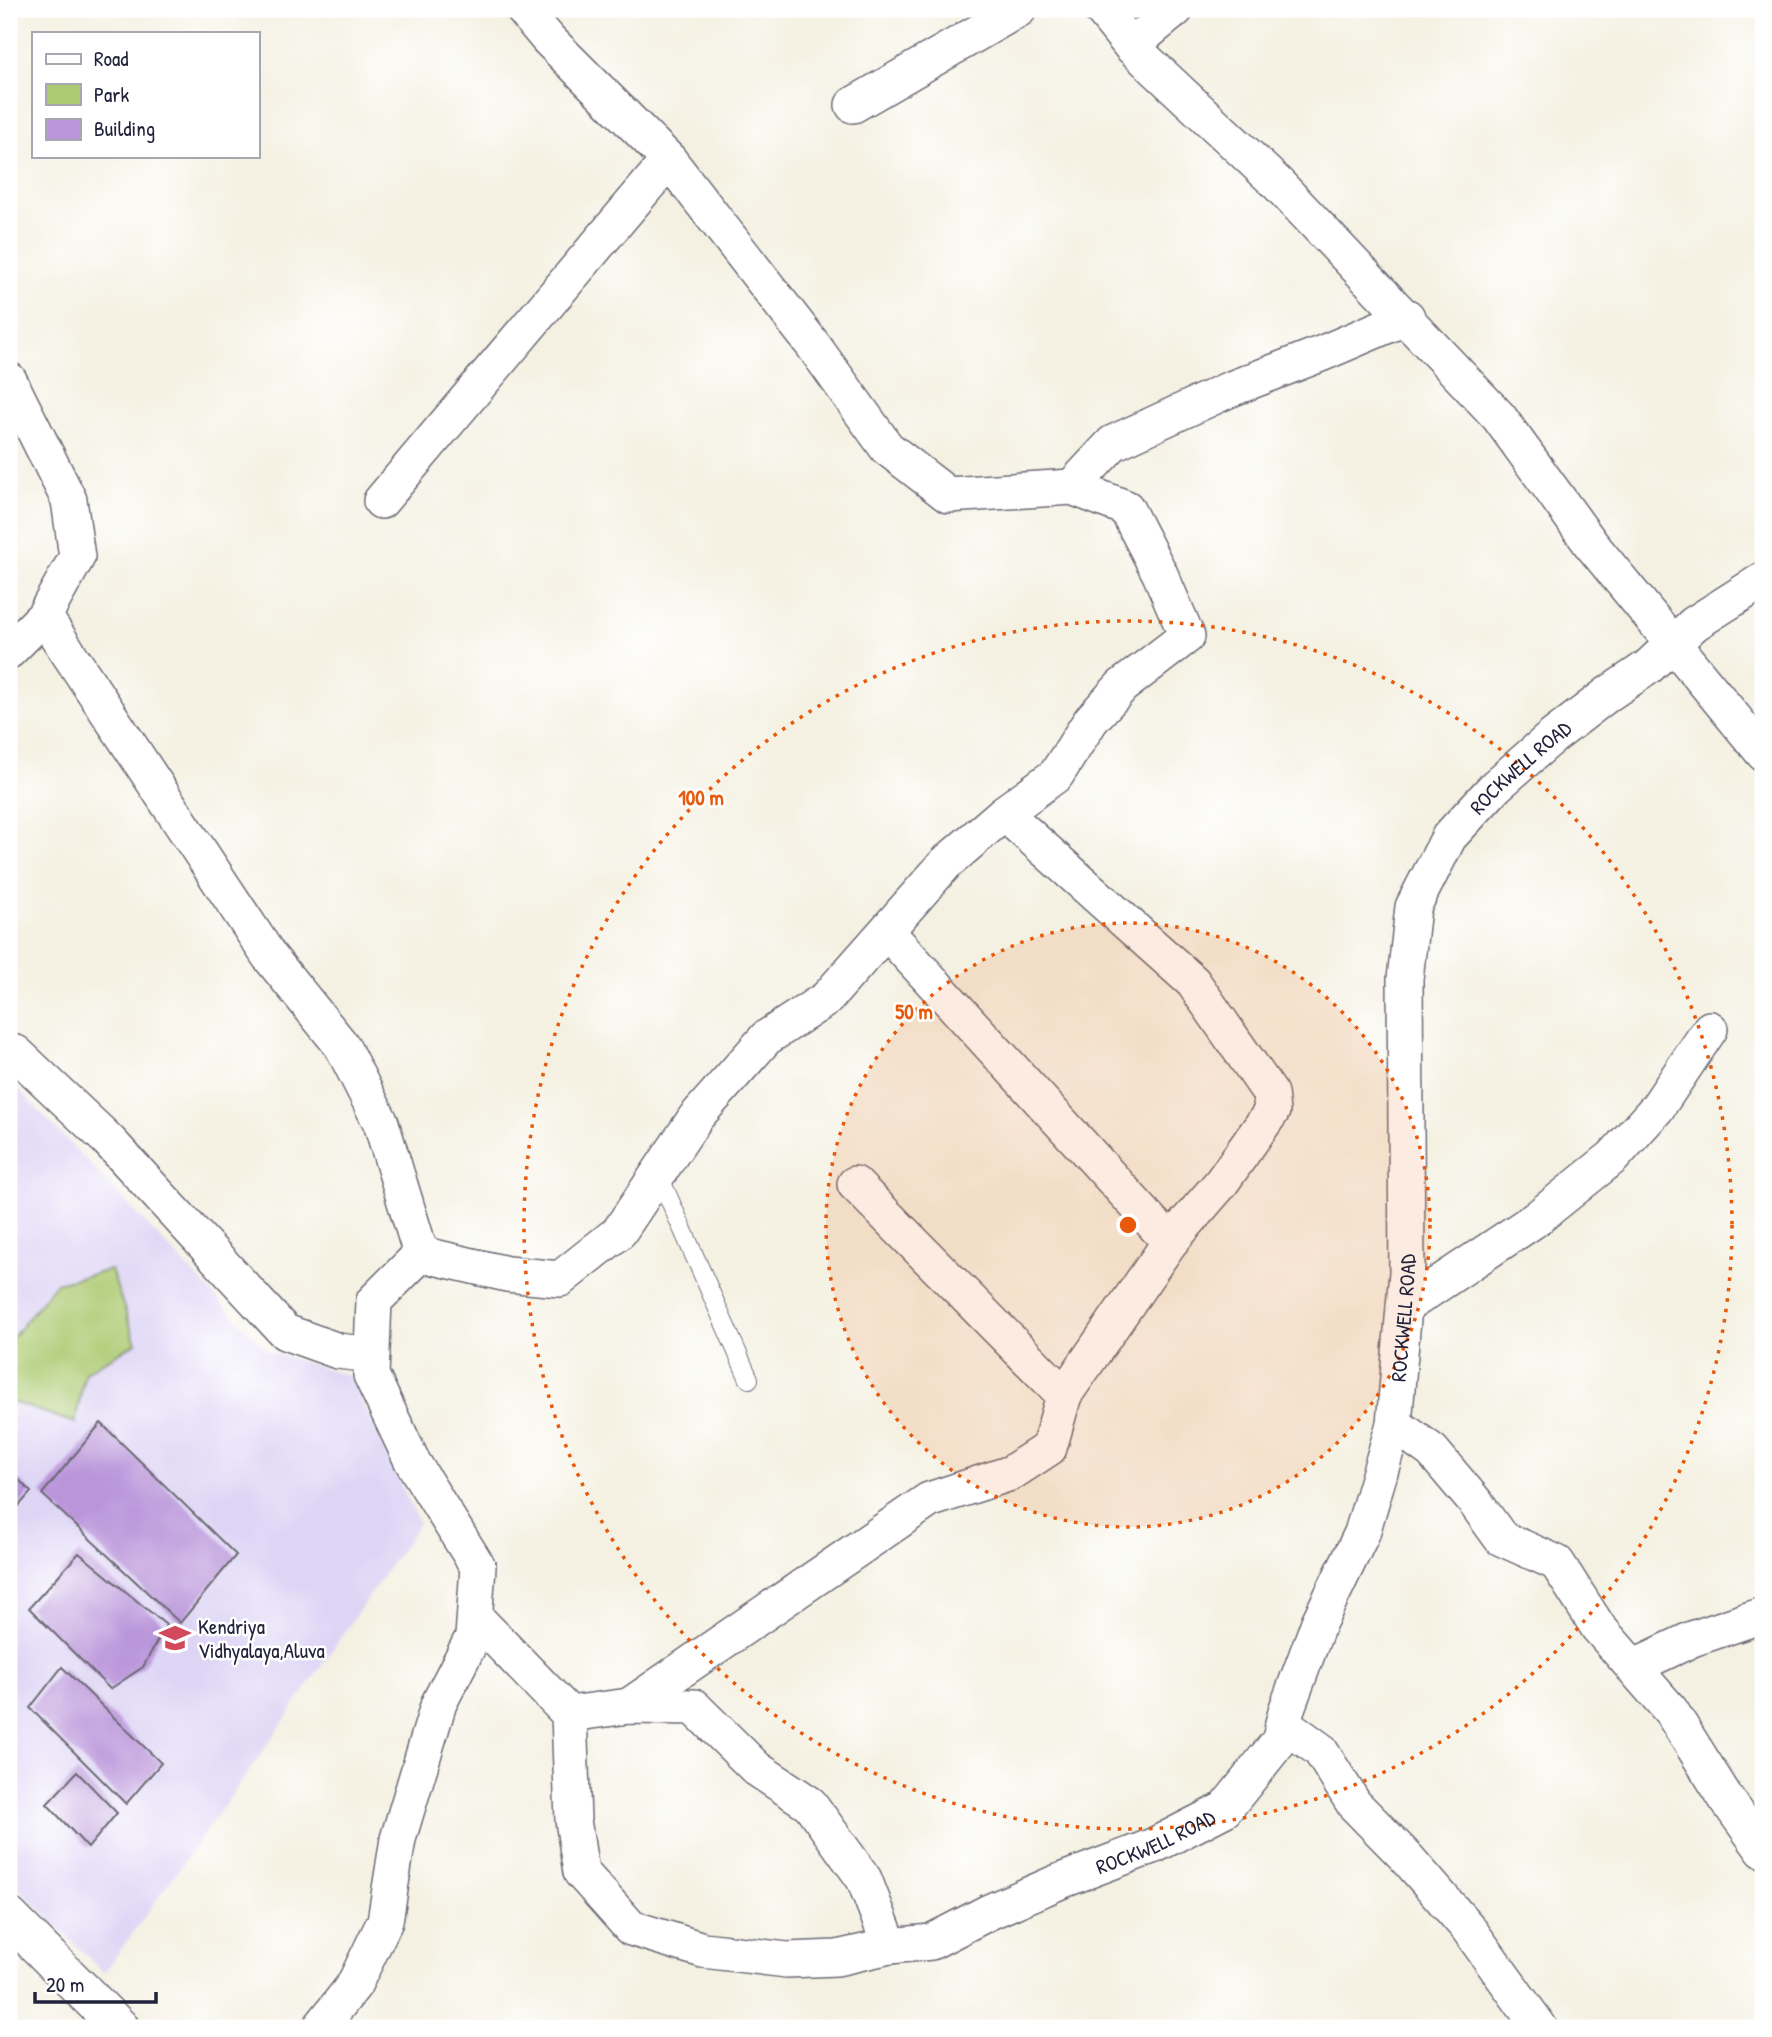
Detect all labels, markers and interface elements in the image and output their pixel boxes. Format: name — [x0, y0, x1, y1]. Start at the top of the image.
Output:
legend — [32, 32, 259, 158]
text: Road — [94, 44, 128, 73]
text: Park — [94, 80, 129, 109]
text: Building — [94, 114, 155, 143]
street label: ROCKWELL ROAD — [1463, 713, 1577, 820]
text: 100 m — [678, 783, 724, 812]
text: 50 m — [895, 997, 933, 1026]
centre of rings — [1116, 1213, 1140, 1237]
street label: ROCKWELL ROAD — [1383, 1254, 1422, 1383]
place label: Kendriya Vidhyalaya,Aluva — [198, 1612, 325, 1665]
school or university icon: Kendriya Vidhyalaya,Aluva — [158, 1621, 192, 1655]
street label: ROCKWELL ROAD — [1091, 1802, 1220, 1881]
scale bar — [35, 1960, 156, 2004]
text: 20 m — [46, 1970, 84, 1999]

